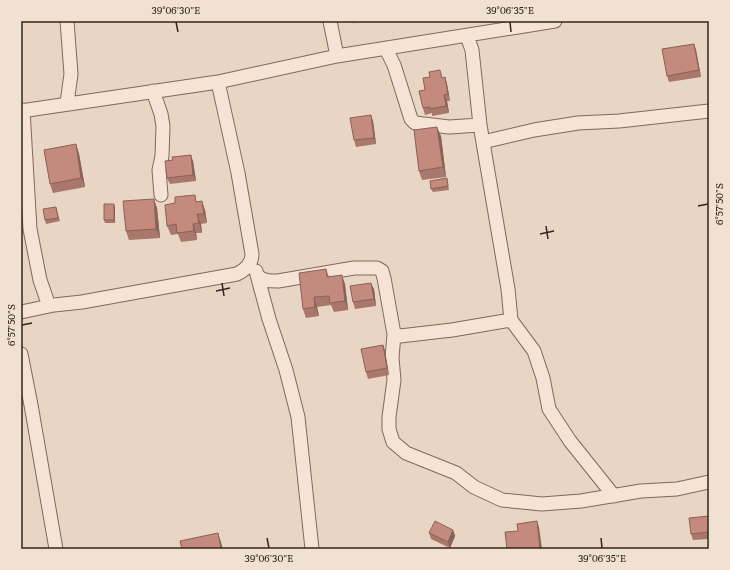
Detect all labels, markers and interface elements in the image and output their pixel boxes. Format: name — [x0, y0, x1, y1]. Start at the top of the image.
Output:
text: 39°06'30"E — [152, 2, 200, 17]
text: 39°06'35"E — [486, 2, 534, 17]
text: 6°57'50"S — [711, 183, 726, 225]
text: 6°57'50"S — [3, 304, 18, 346]
text: 39°06'30"E — [245, 550, 293, 565]
text: 39°06'35"E — [578, 550, 626, 565]

